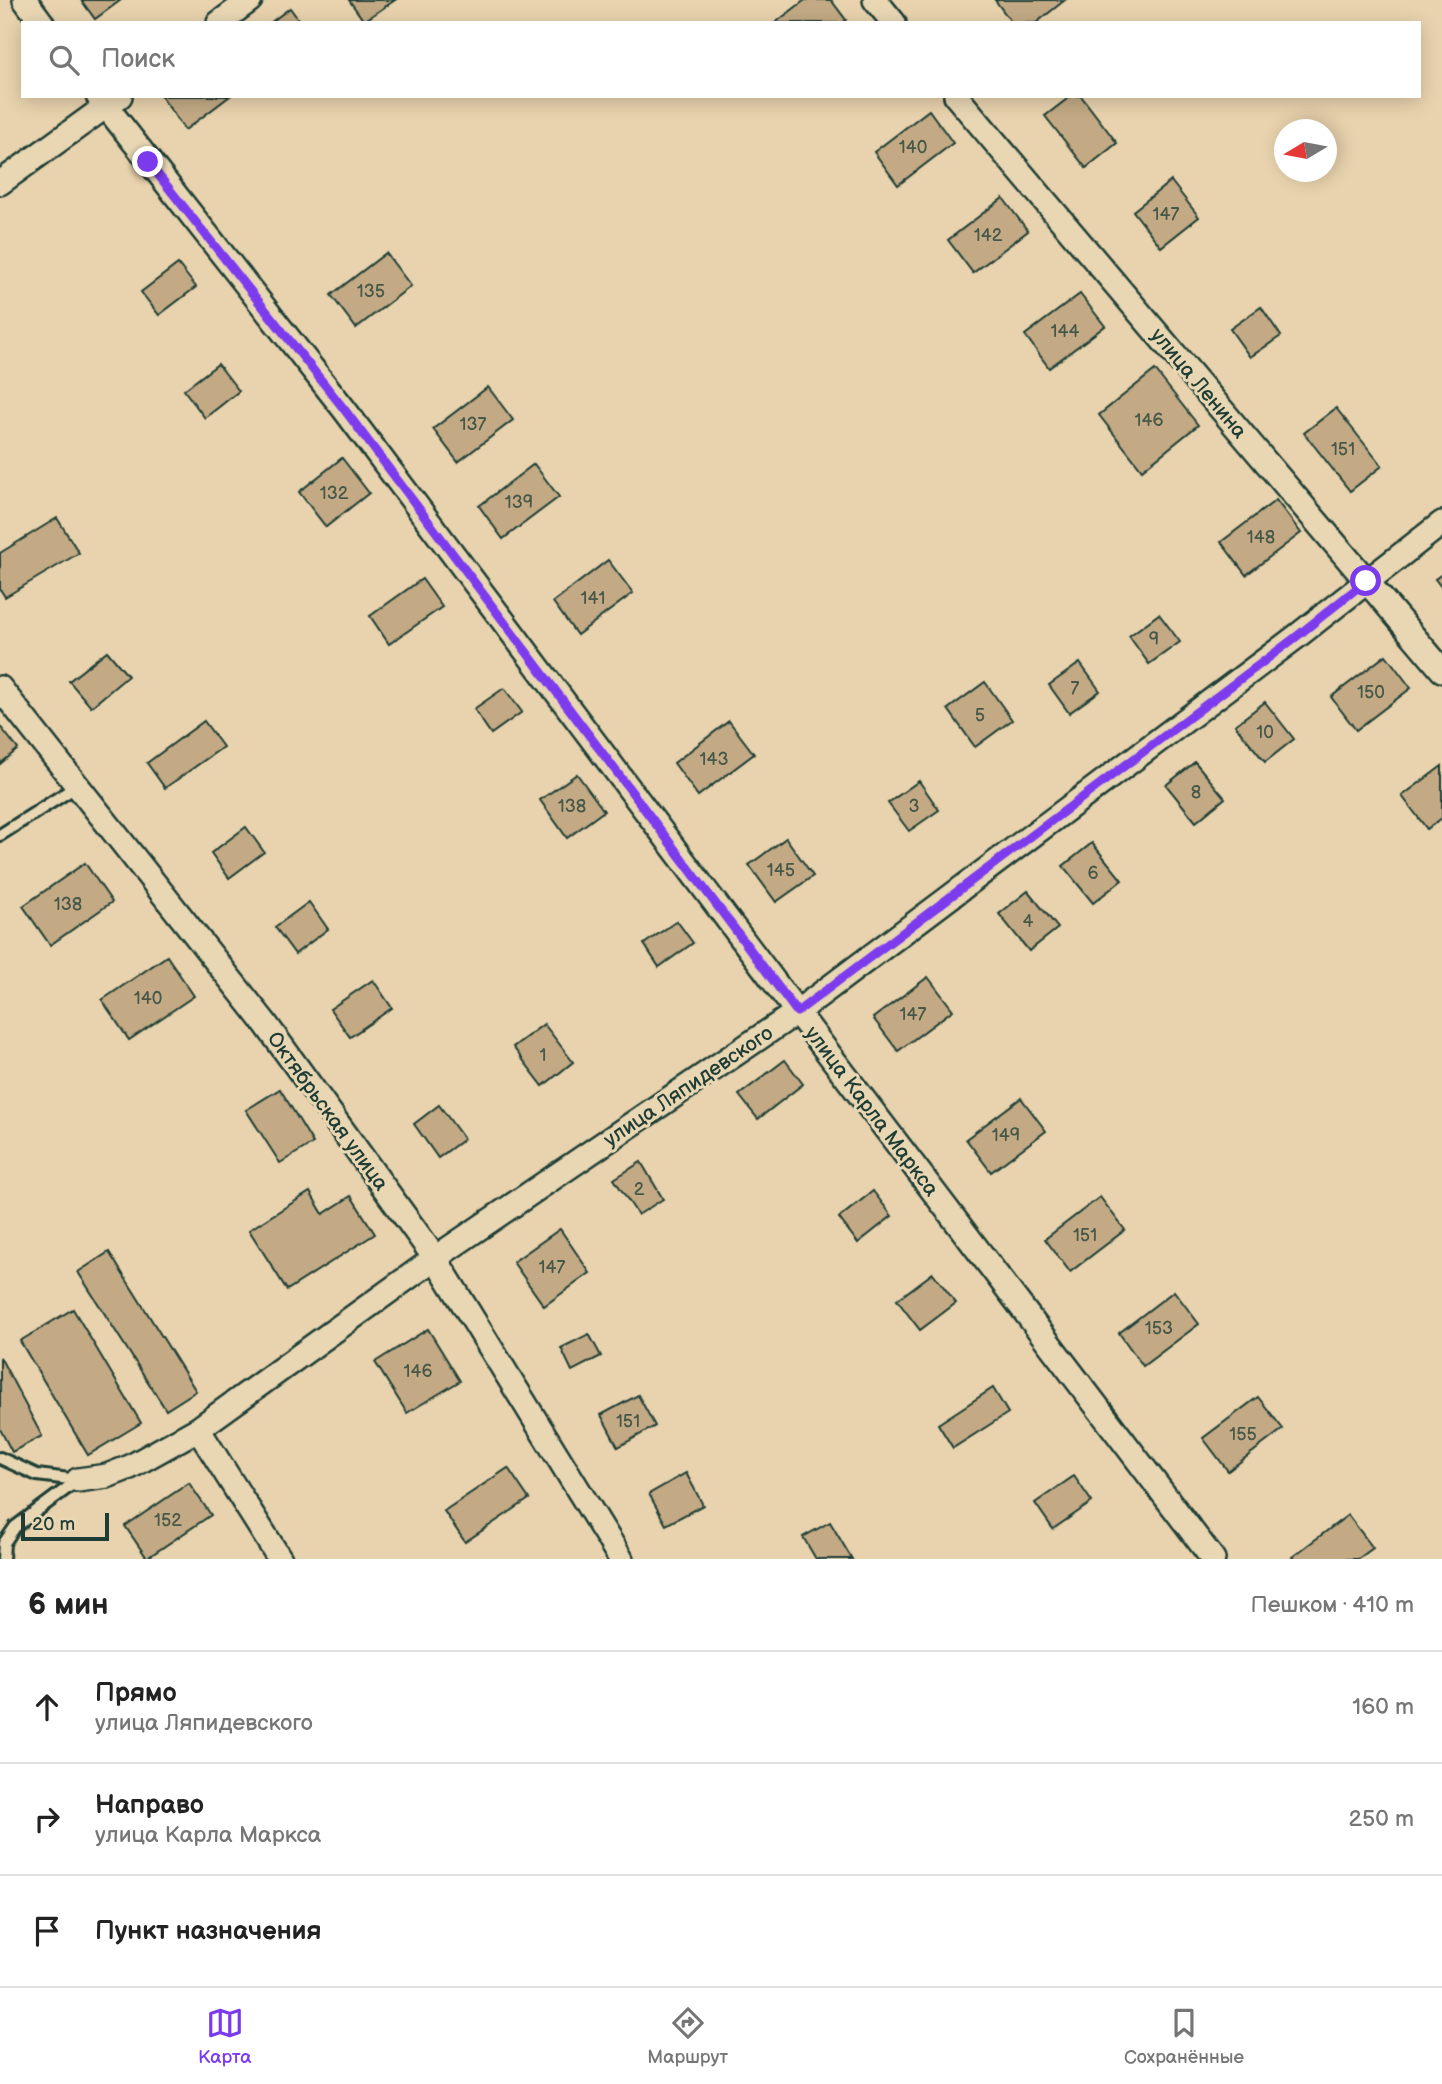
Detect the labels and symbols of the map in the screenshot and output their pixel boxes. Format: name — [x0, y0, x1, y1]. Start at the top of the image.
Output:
north arrow — [1274, 119, 1337, 182]
house number: 140 — [899, 137, 927, 158]
route end — [132, 146, 163, 177]
house number: 147 — [1153, 204, 1180, 225]
house number: 142 — [974, 225, 1003, 246]
house number: 135 — [357, 281, 385, 302]
house number: 144 — [1051, 321, 1079, 342]
street label: улица Ленина — [1145, 323, 1253, 444]
house number: 146 — [1135, 410, 1163, 431]
house number: 137 — [460, 414, 487, 435]
house number: 151 — [1331, 439, 1355, 460]
house number: 132 — [320, 483, 349, 504]
house number: 139 — [505, 492, 533, 513]
house number: 148 — [1247, 527, 1275, 548]
route start — [1350, 565, 1381, 596]
house number: 141 — [581, 588, 605, 609]
house number: 9 — [1149, 629, 1159, 650]
house number: 7 — [1071, 678, 1080, 699]
house number: 150 — [1357, 682, 1385, 703]
house number: 5 — [975, 705, 985, 726]
house number: 10 — [1256, 722, 1274, 743]
house number: 143 — [699, 749, 729, 770]
house number: 8 — [1191, 782, 1201, 803]
house number: 138 — [558, 796, 586, 817]
house number: 3 — [908, 796, 920, 817]
house number: 145 — [767, 860, 795, 881]
house number: 6 — [1088, 863, 1099, 884]
house number: 138 — [54, 894, 82, 915]
house number: 4 — [1023, 911, 1034, 932]
house number: 140 — [134, 988, 162, 1009]
house number: 147 — [900, 1004, 927, 1025]
street label: улица Ляпидевского — [599, 1020, 778, 1152]
street label: улица Карла Маркса — [799, 1021, 944, 1202]
street label: Октябрьская улица — [262, 1027, 394, 1196]
house number: 1 — [540, 1045, 546, 1066]
house number: 149 — [992, 1125, 1020, 1146]
house number: 2 — [634, 1179, 645, 1200]
house number: 151 — [1073, 1225, 1097, 1246]
house number: 147 — [539, 1257, 566, 1278]
house number: 153 — [1145, 1318, 1173, 1339]
house number: 146 — [404, 1361, 432, 1382]
house number: 151 — [616, 1411, 640, 1432]
house number: 155 — [1229, 1424, 1257, 1445]
scale bar — [21, 1510, 108, 1542]
house number: 152 — [154, 1510, 182, 1531]

